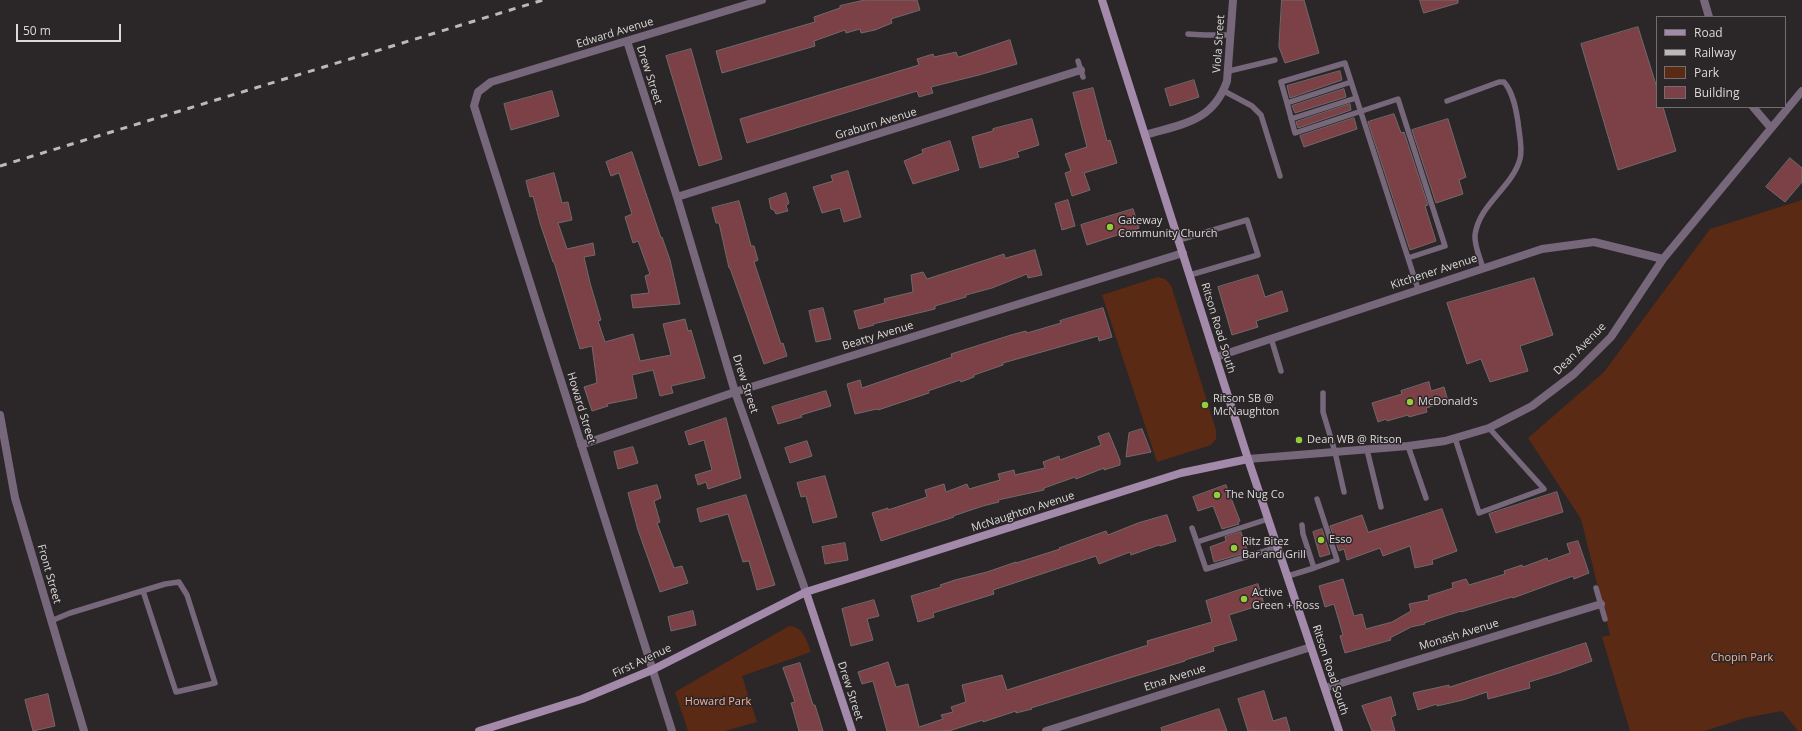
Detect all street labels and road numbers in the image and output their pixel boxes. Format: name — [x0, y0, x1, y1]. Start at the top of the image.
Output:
street label: Viola Street — [1210, 14, 1228, 74]
street label: Edward Avenue — [575, 15, 655, 51]
street label: Drew Street — [633, 44, 665, 106]
street label: Graburn Avenue — [834, 105, 918, 143]
street label: Kitchener Avenue — [1389, 252, 1479, 292]
street label: Ritson Road South — [1198, 281, 1238, 375]
street label: Beatty Avenue — [841, 319, 915, 353]
street label: Dean Avenue — [1551, 320, 1609, 378]
street label: Drew Street — [729, 353, 761, 415]
street label: Howard Street — [564, 371, 598, 445]
street label: McNaughton Avenue — [970, 489, 1076, 535]
street label: Front Street — [34, 543, 64, 605]
street label: Monash Avenue — [1418, 617, 1500, 653]
street label: Ritson Road South — [1309, 623, 1351, 717]
street label: First Avenue — [611, 642, 673, 680]
street label: Drew Street — [834, 660, 866, 722]
street label: Etna Avenue — [1143, 662, 1207, 694]

